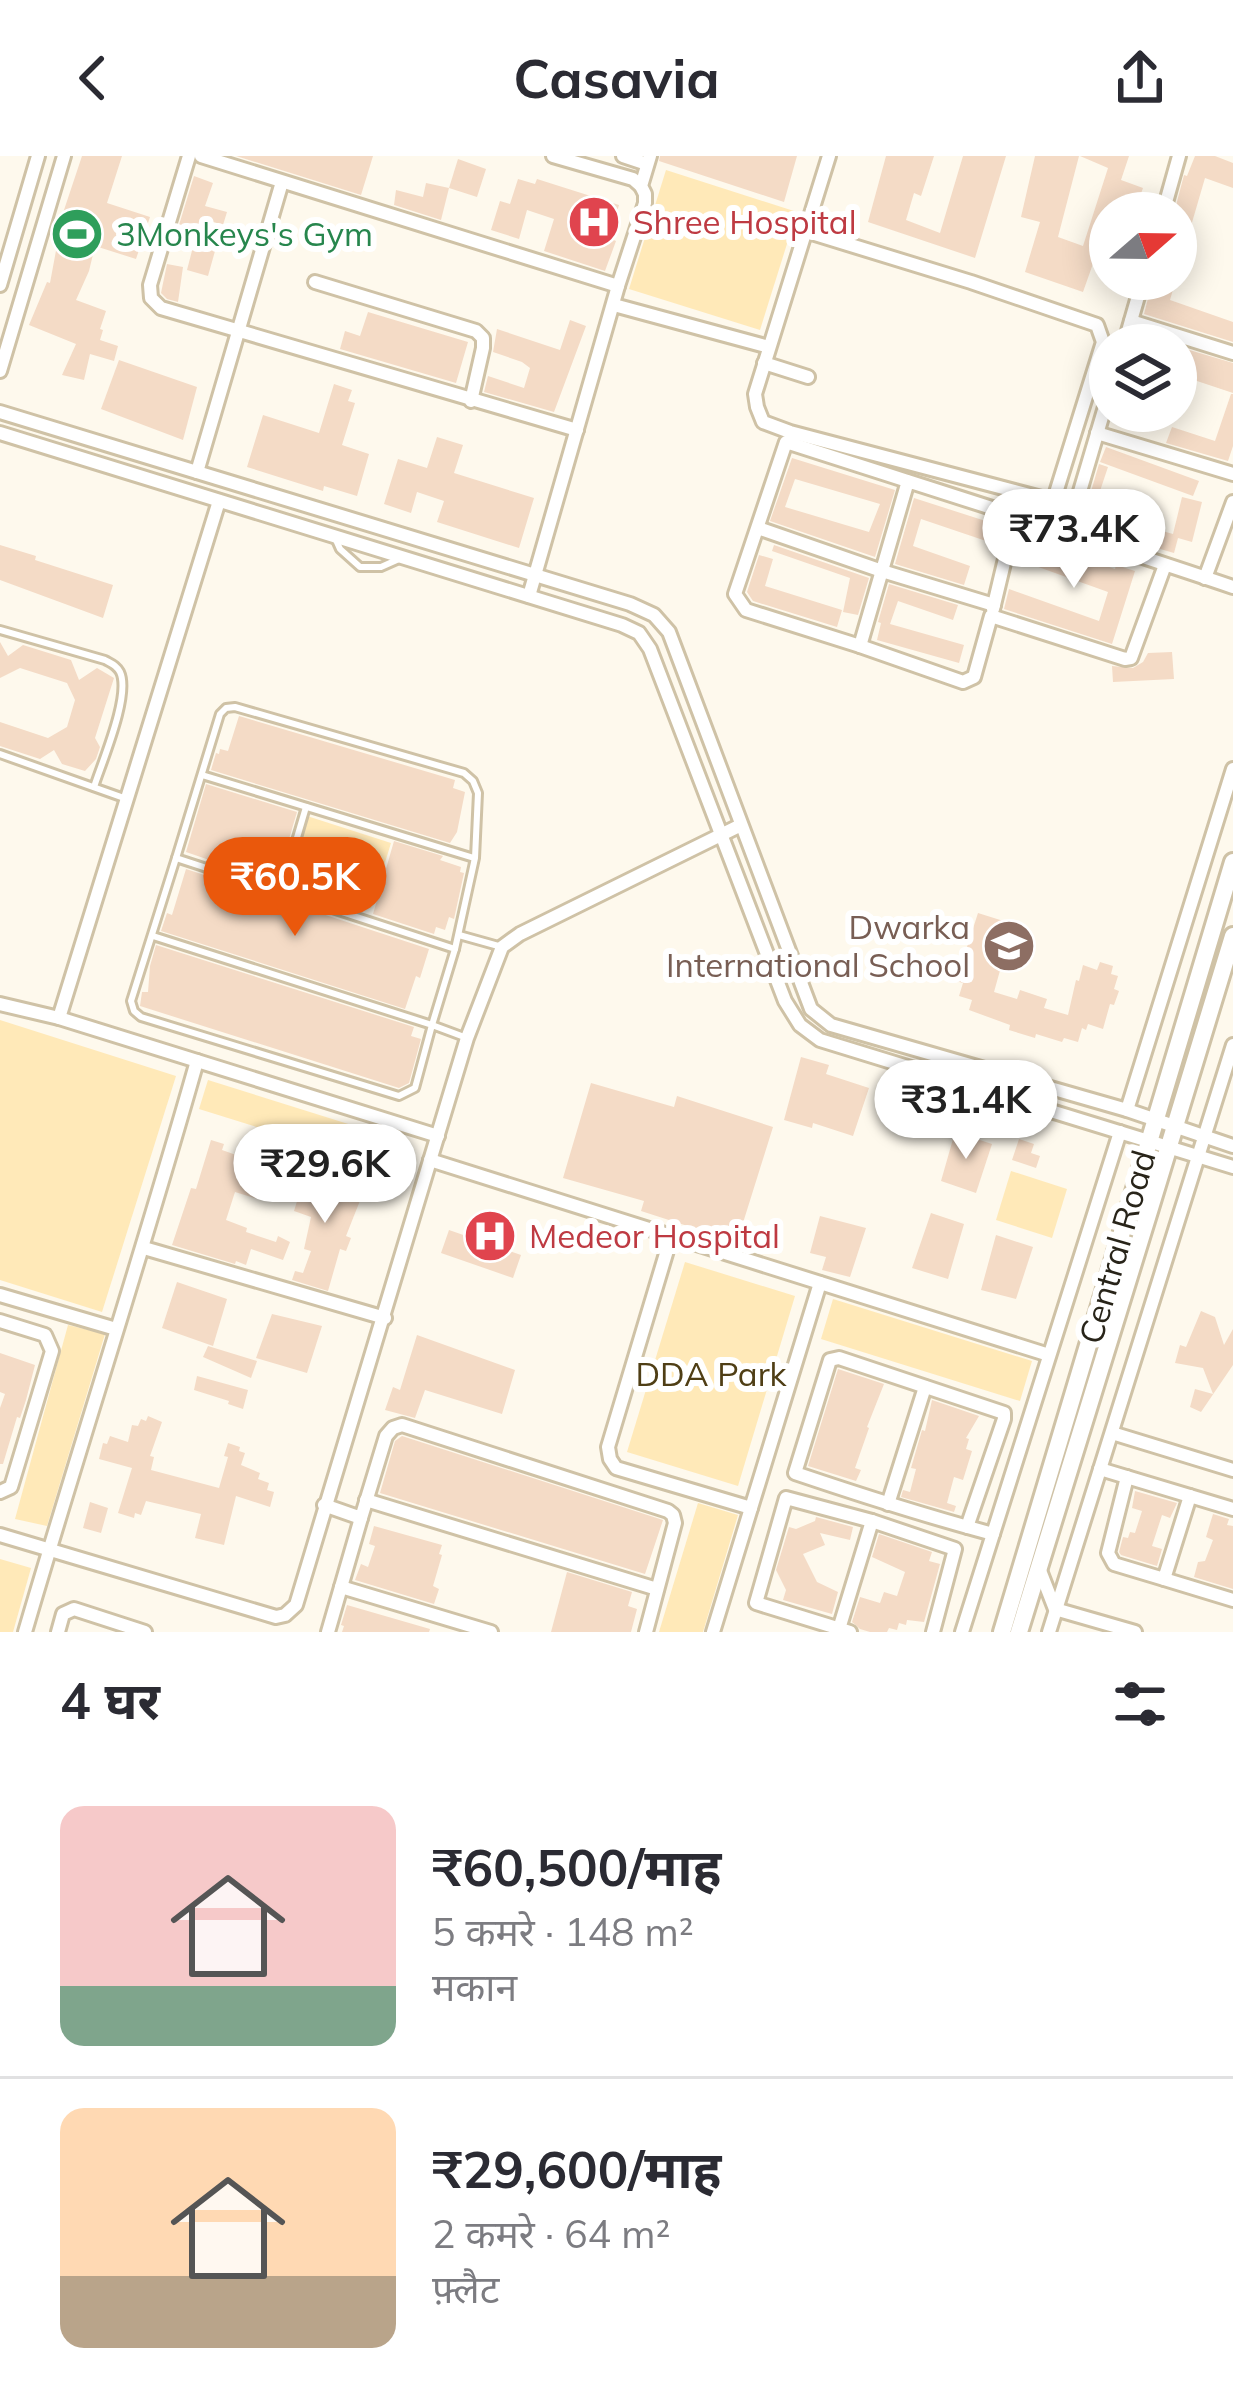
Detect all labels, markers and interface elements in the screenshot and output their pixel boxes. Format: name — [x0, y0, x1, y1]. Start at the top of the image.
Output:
text: Casavia — [513, 44, 720, 112]
icon: back — [60, 45, 126, 111]
icon: share — [1107, 45, 1173, 111]
north arrow — [1089, 192, 1197, 300]
map controls — [1089, 192, 1197, 432]
hospital icon: Shree Hospital — [566, 194, 622, 250]
place label: Shree Hospital — [633, 201, 857, 242]
sports icon: 3Monkeys's Gym — [49, 206, 105, 262]
place label: 3Monkeys's Gym — [116, 213, 373, 254]
button: layers — [1089, 324, 1197, 432]
pin: ₹73.4K — [976, 489, 1172, 591]
text: ₹73.4K — [1009, 503, 1139, 552]
pin: ₹60.5K — [197, 837, 393, 939]
text: ₹60.5K — [230, 851, 360, 900]
place label: Dwarka International School — [666, 906, 970, 985]
school or university icon: Dwarka International School — [981, 918, 1037, 974]
pin: ₹31.4K — [868, 1060, 1064, 1162]
text: ₹31.4K — [901, 1074, 1031, 1123]
pin: ₹29.6K — [227, 1124, 423, 1226]
text: ₹29.6K — [260, 1138, 390, 1187]
street label: Central Road — [1069, 1145, 1164, 1348]
hospital icon: Medeor Hospital — [462, 1208, 518, 1264]
place label: Medeor Hospital — [529, 1215, 780, 1256]
park label: DDA Park — [635, 1353, 788, 1394]
text: 4 घर — [60, 1668, 160, 1732]
icon: filters — [1107, 1671, 1173, 1737]
text: ₹60,500/माह — [432, 1835, 721, 1899]
icon: home — [156, 1854, 300, 1998]
text: 5 कमरे · 148 m² — [432, 1907, 694, 1956]
text: मकान — [432, 1962, 517, 2011]
text: ₹29,600/माह — [432, 2137, 721, 2201]
icon: home — [156, 2156, 300, 2300]
text: 2 कमरे · 64 m² — [432, 2209, 670, 2258]
text: फ़्लैट — [432, 2264, 499, 2313]

